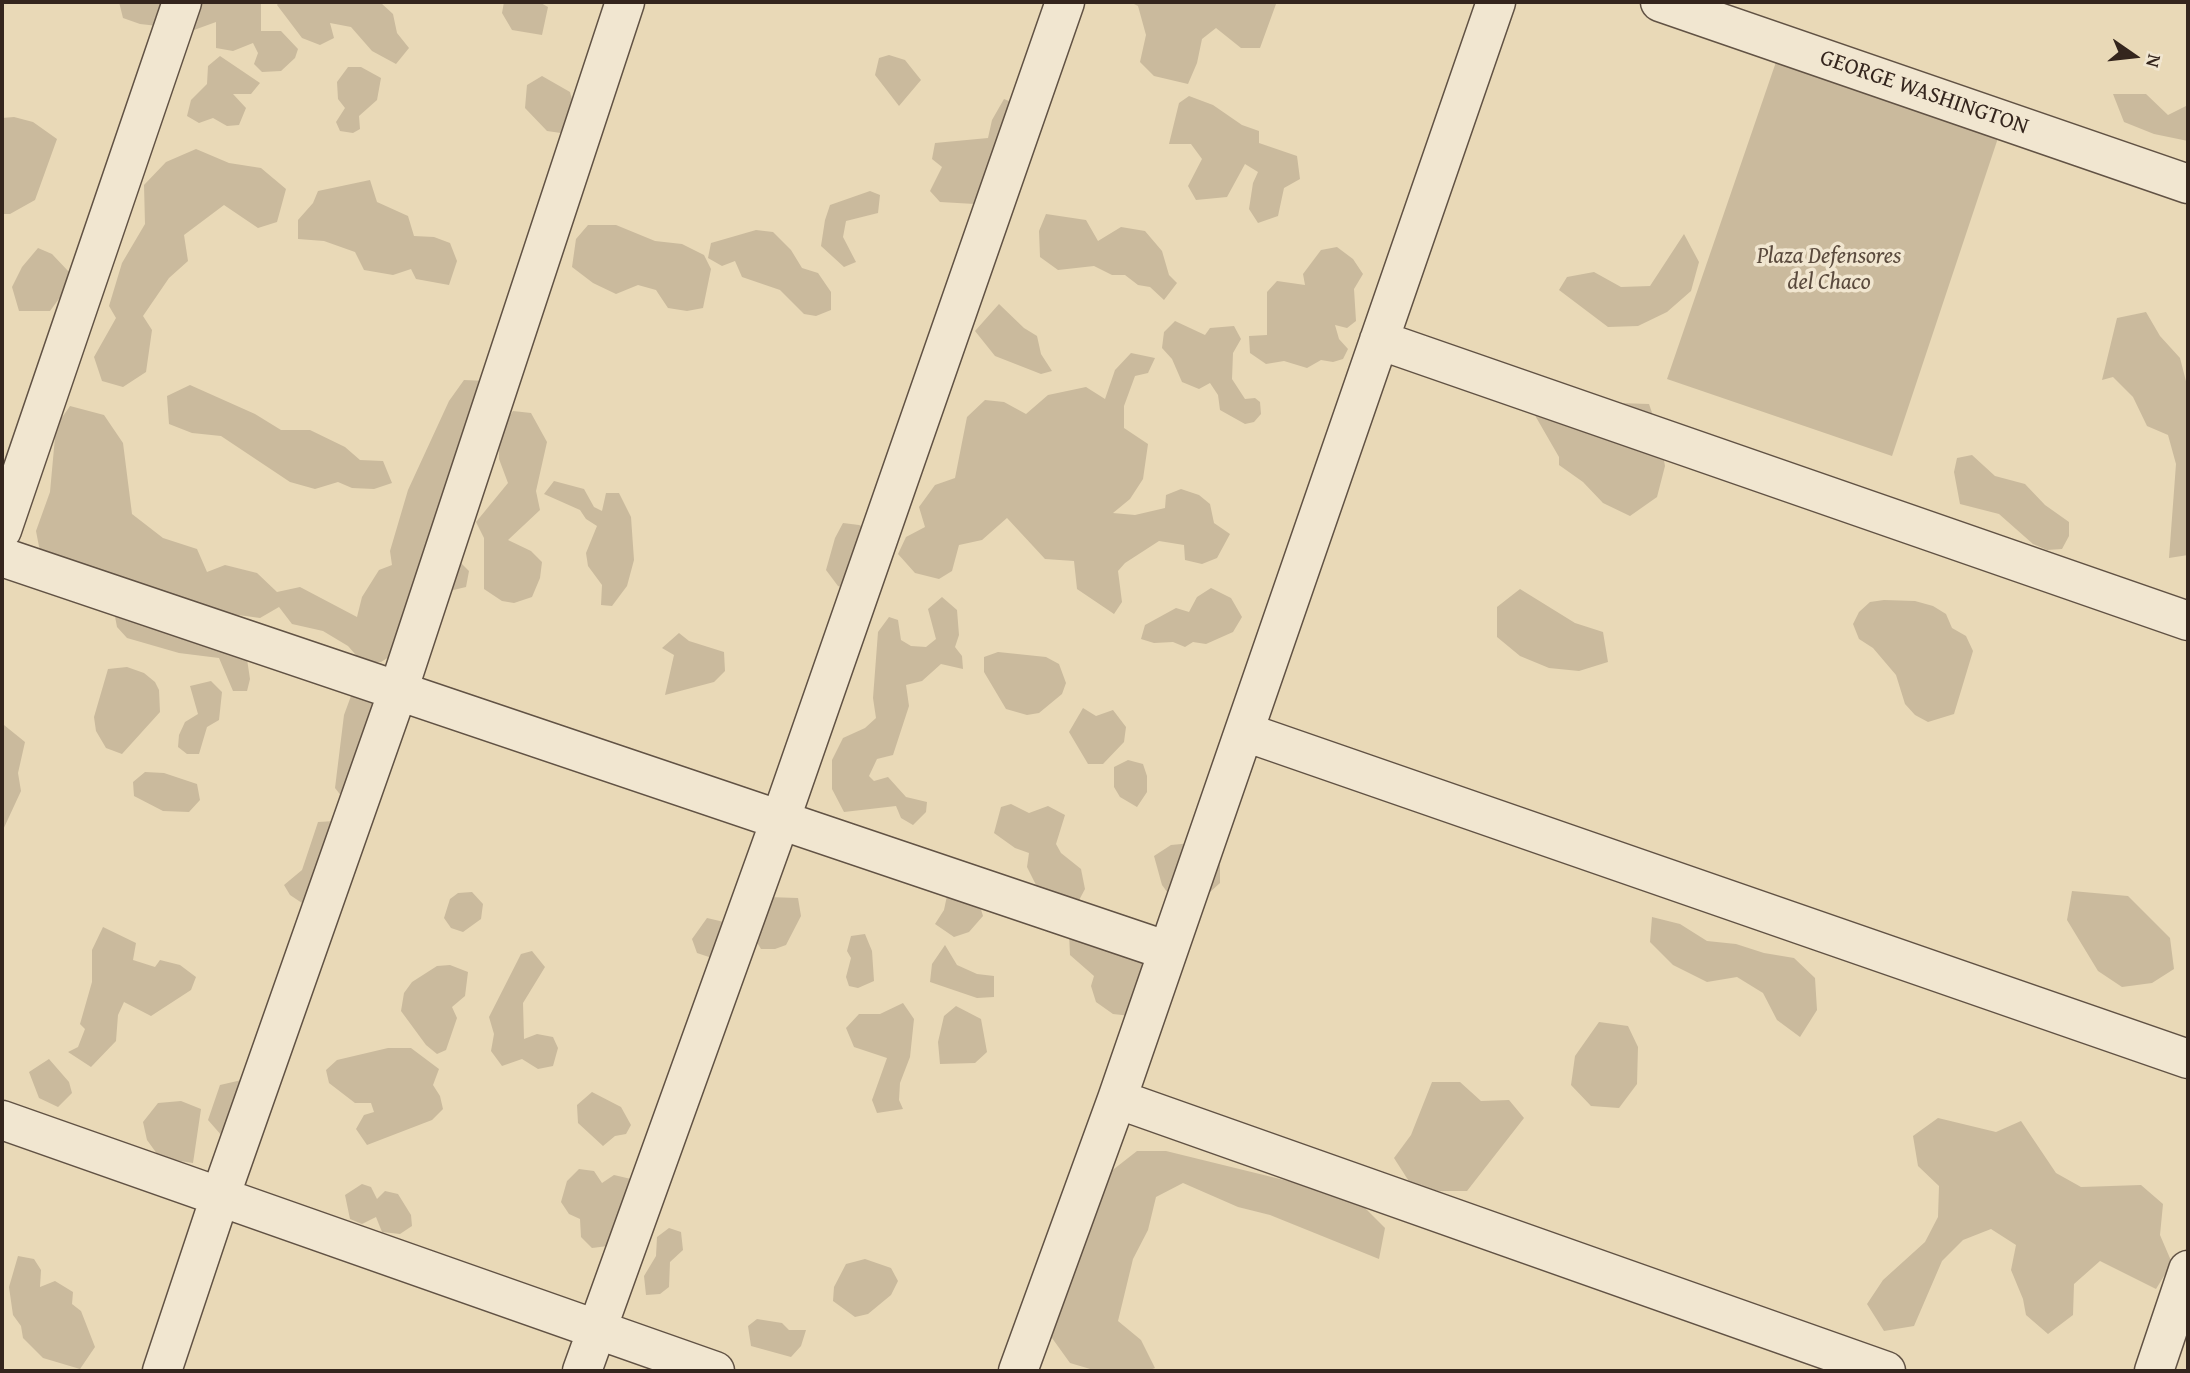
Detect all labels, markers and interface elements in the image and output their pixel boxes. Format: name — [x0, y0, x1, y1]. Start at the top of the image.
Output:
north arrow — [2099, 21, 2169, 91]
street label: GEORGE WASHINGTON — [1816, 44, 2032, 142]
text: N — [2139, 52, 2169, 71]
park label: Plaza Defensores del Chaco — [1757, 243, 1901, 297]

